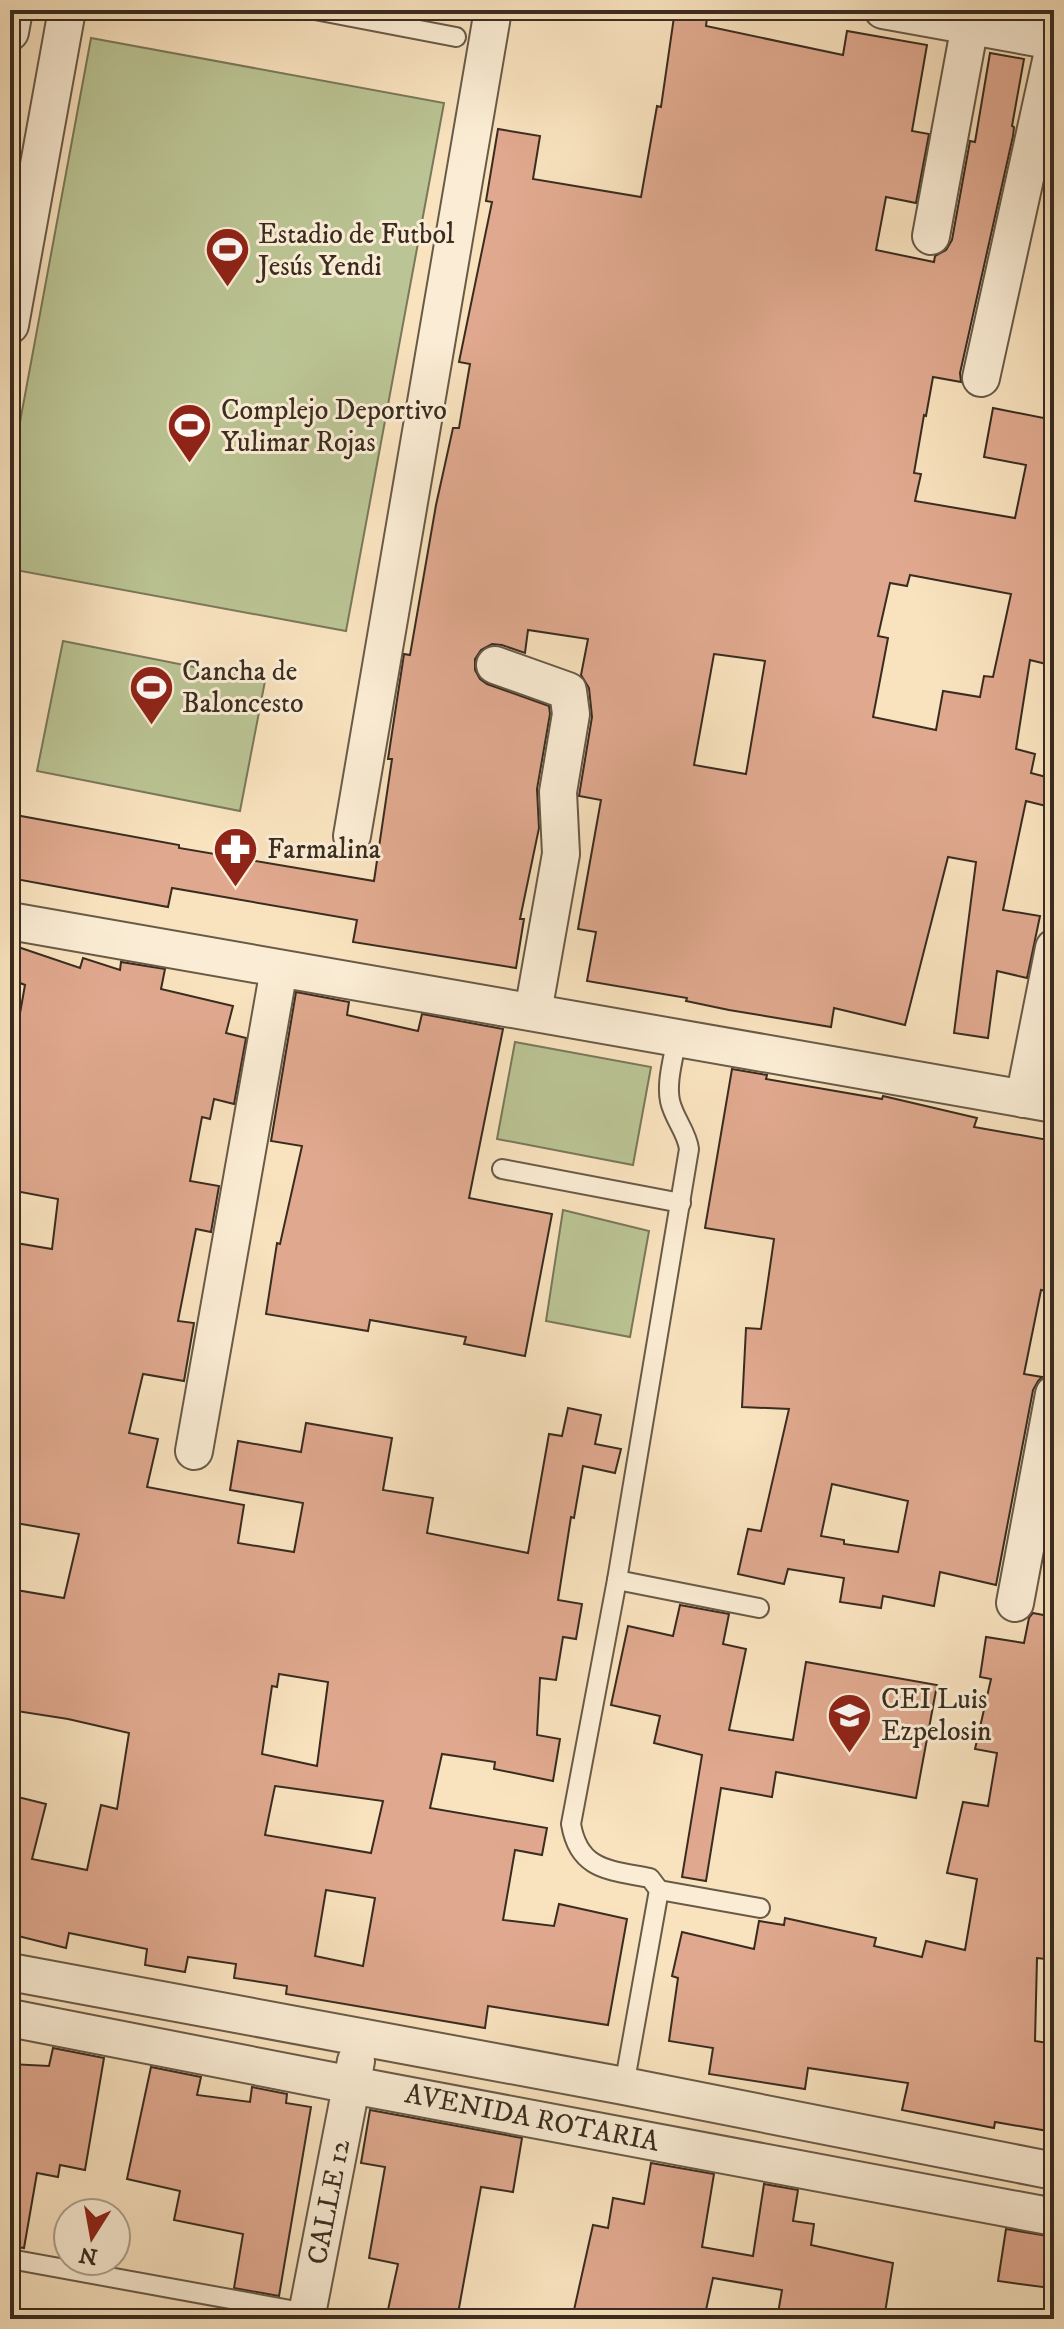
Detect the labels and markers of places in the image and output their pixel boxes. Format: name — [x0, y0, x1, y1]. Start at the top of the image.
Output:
place label: Estadio de Futbol Jesús Yendi — [255, 217, 455, 284]
sports icon: Estadio de Futbol Jesús Yendi — [203, 226, 251, 289]
place label: Complejo Deportivo Yulimar Rojas — [221, 393, 447, 460]
sports icon: Complejo Deportivo Yulimar Rojas — [166, 402, 214, 465]
place label: Cancha de Baloncesto — [182, 654, 304, 721]
sports icon: Cancha de Baloncesto — [127, 663, 175, 726]
pharmacy icon: Farmalina — [212, 825, 260, 888]
place label: Farmalina — [267, 832, 381, 867]
place label: CEI Luis Ezpelosin — [881, 1682, 992, 1749]
school or university icon: CEI Luis Ezpelosin — [826, 1691, 874, 1754]

